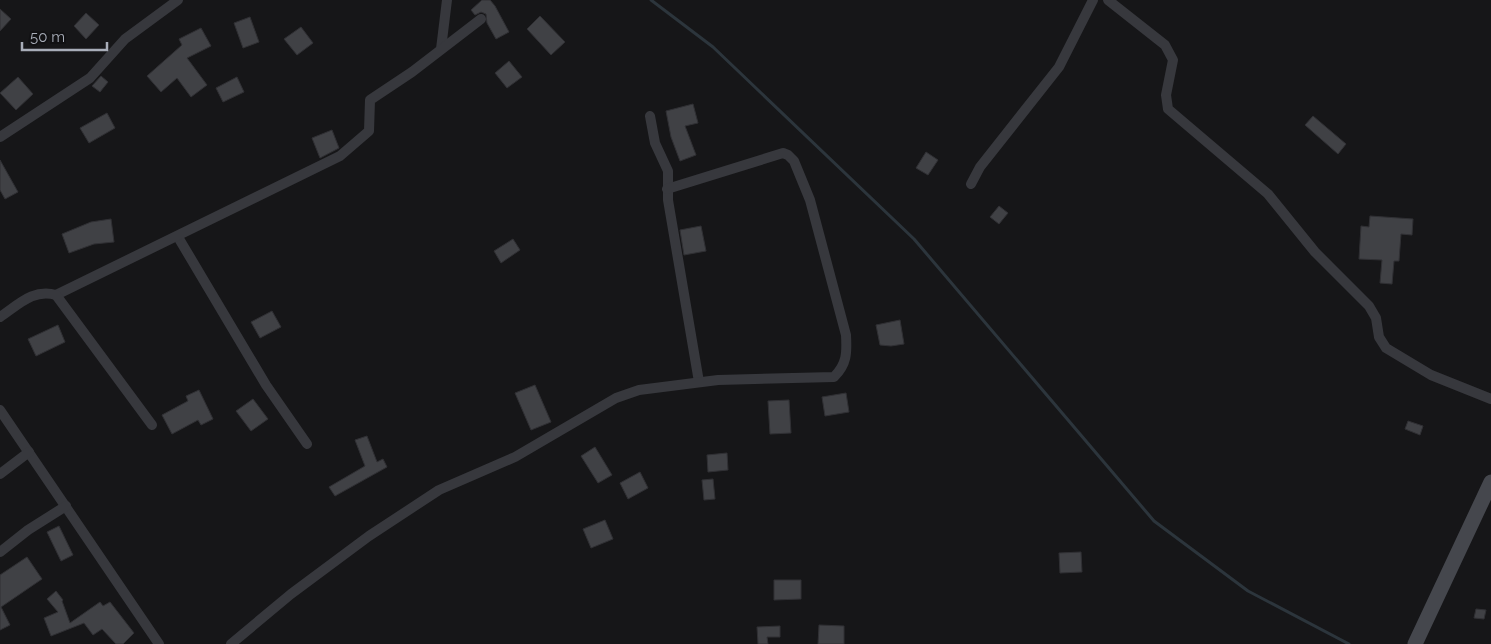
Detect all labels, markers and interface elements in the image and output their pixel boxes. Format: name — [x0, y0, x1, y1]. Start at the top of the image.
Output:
scale bar — [22, 20, 108, 52]
text: 50 m — [30, 28, 65, 46]

